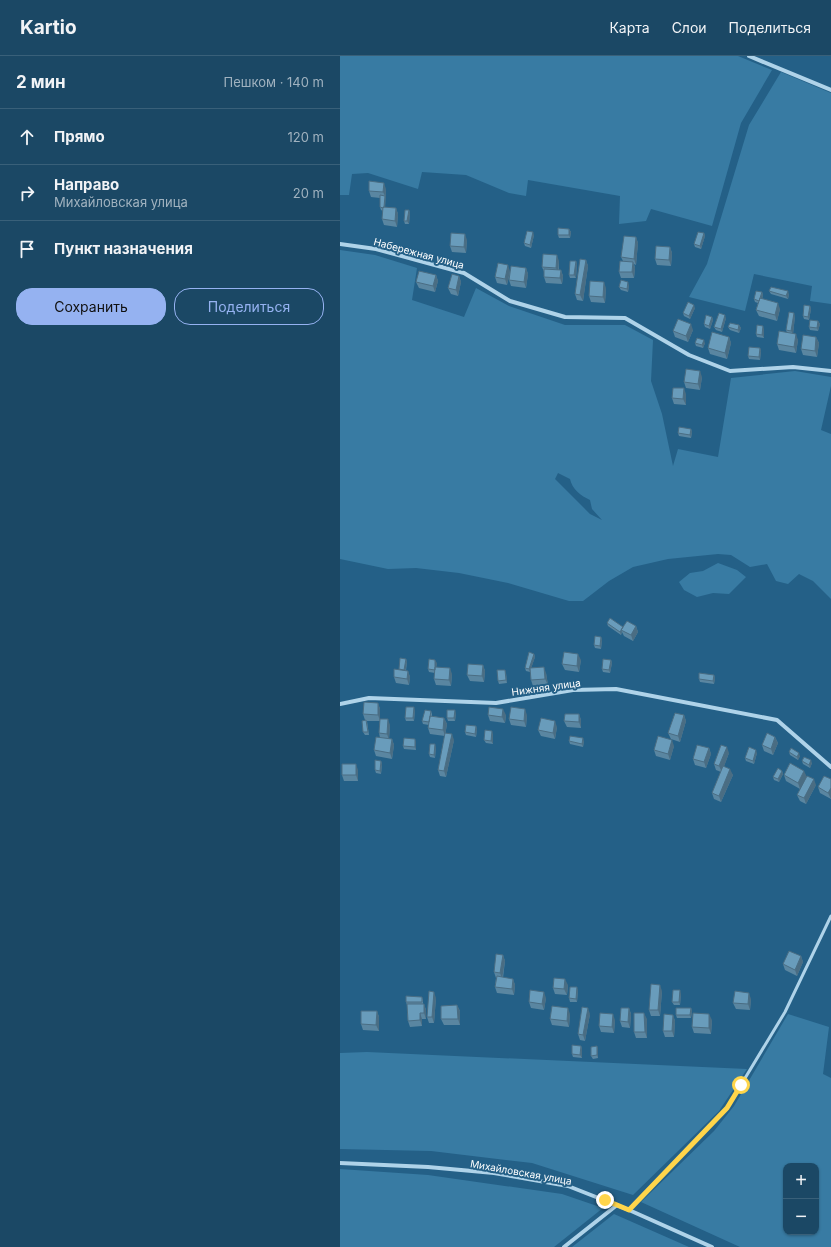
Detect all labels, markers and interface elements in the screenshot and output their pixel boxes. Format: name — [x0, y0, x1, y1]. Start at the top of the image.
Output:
text: Kartio — [20, 16, 77, 39]
text: Карта — [609, 19, 650, 36]
text: Слои — [672, 19, 707, 36]
text: Поделиться — [729, 19, 811, 36]
text: 2 мин — [16, 72, 66, 92]
text: Пешком · 140 m — [224, 74, 324, 90]
icon: ahead — [16, 126, 38, 148]
text: Прямо — [54, 127, 105, 146]
text: 120 m — [288, 129, 324, 145]
text: Направо — [54, 175, 119, 194]
icon: right — [16, 182, 38, 204]
text: 20 m — [293, 185, 324, 201]
text: Михайловская улица — [54, 194, 188, 210]
street label: Набережная улица — [373, 235, 465, 271]
icon: arrive — [16, 238, 38, 260]
text: Пункт назначения — [54, 239, 193, 258]
button: Сохранить — [16, 288, 166, 325]
button: Поделиться — [174, 288, 324, 325]
street label: Нижняя улица — [511, 676, 581, 698]
route start — [732, 1076, 750, 1094]
street label: Михайловская улица — [469, 1157, 573, 1187]
map controls — [783, 1163, 819, 1235]
button: + — [783, 1163, 819, 1199]
route end — [596, 1191, 614, 1209]
button: − — [783, 1199, 819, 1235]

